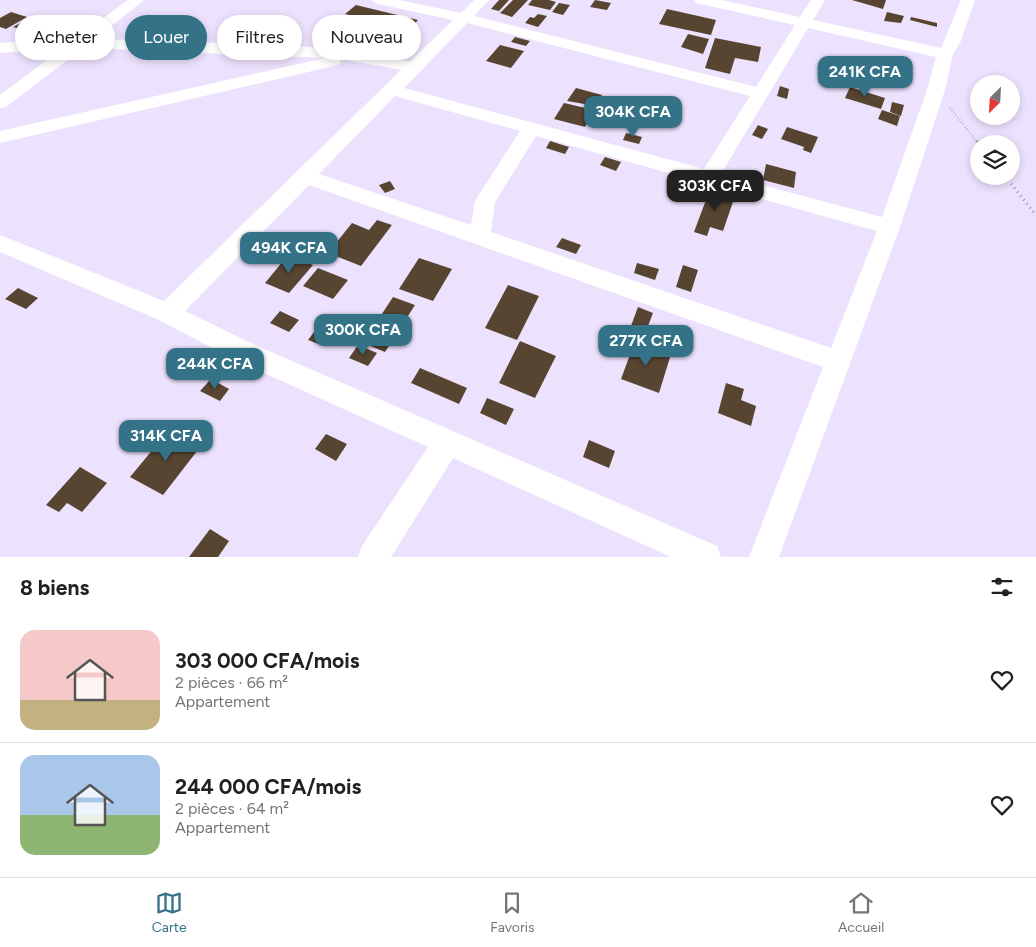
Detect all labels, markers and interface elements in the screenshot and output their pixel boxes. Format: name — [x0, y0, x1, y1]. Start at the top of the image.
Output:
chip: Acheter — [15, 15, 115, 60]
chip: Louer — [125, 15, 207, 60]
chip: Filtres — [217, 15, 302, 60]
chip: Nouveau — [312, 15, 421, 60]
pin: 241K CFA — [813, 56, 917, 98]
text: 241K CFA — [829, 62, 901, 81]
north arrow — [970, 75, 1020, 125]
map controls — [970, 75, 1020, 185]
pin: 304K CFA — [581, 96, 685, 138]
text: 304K CFA — [595, 102, 671, 121]
button: layers — [970, 135, 1020, 185]
pin: 303K CFA — [663, 170, 767, 212]
text: 303K CFA — [678, 176, 752, 195]
pin: 494K CFA — [237, 232, 341, 274]
text: 494K CFA — [251, 238, 327, 257]
pin: 300K CFA — [311, 314, 415, 356]
text: 300K CFA — [325, 320, 401, 339]
pin: 277K CFA — [594, 324, 698, 367]
text: 277K CFA — [609, 331, 683, 350]
pin: 244K CFA — [163, 348, 267, 390]
text: 244K CFA — [177, 354, 253, 373]
pin: 314K CFA — [114, 420, 218, 462]
text: 314K CFA — [130, 426, 202, 445]
icon: filters — [988, 573, 1016, 601]
text: 8 biens — [20, 575, 89, 600]
text: 303 000 CFA/mois — [175, 648, 360, 673]
icon: home — [60, 650, 120, 710]
icon: heart — [988, 666, 1016, 694]
text: 2 pièces · 66 m² — [175, 673, 288, 692]
text: Appartement — [175, 692, 270, 711]
text: 244 000 CFA/mois — [175, 774, 361, 799]
icon: home — [60, 775, 120, 835]
icon: heart — [988, 791, 1016, 819]
text: 2 pièces · 64 m² — [175, 799, 289, 818]
text: Appartement — [175, 818, 270, 837]
tab: Carte — [152, 889, 187, 936]
tab: Favoris — [490, 889, 534, 936]
tab: Accueil — [838, 889, 884, 936]

